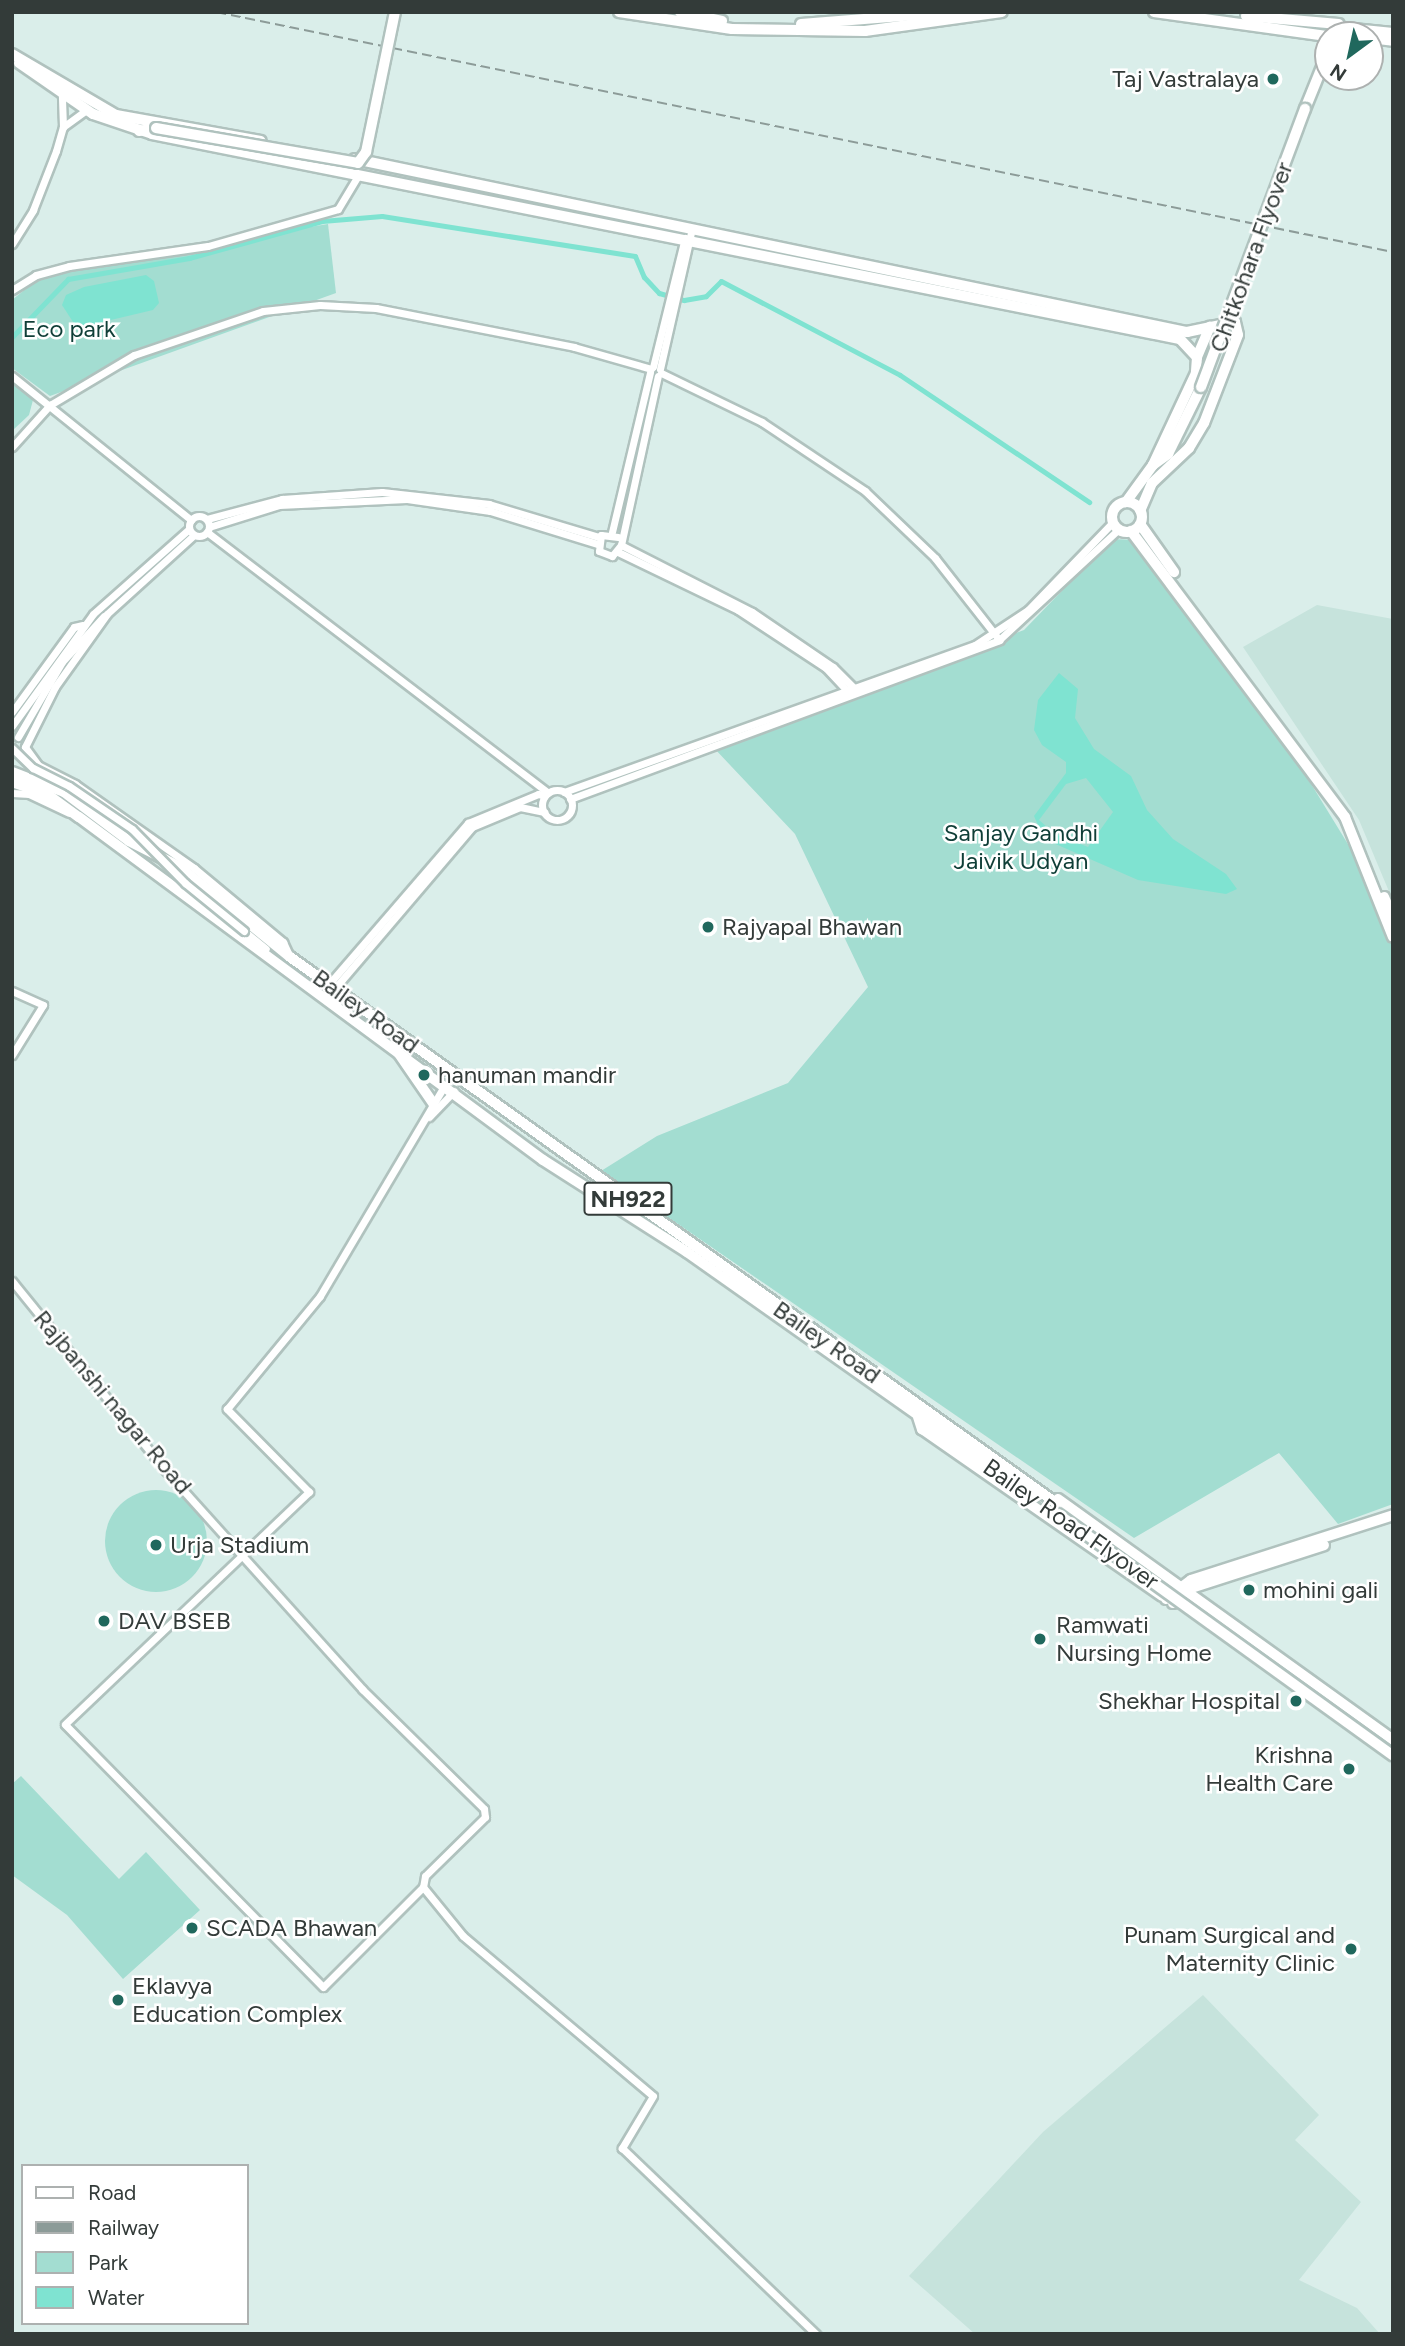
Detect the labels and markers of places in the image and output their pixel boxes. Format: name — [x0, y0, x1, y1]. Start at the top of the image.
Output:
place label: Taj Vastralaya — [1112, 65, 1259, 93]
marker: Taj Vastralaya — [1265, 71, 1281, 87]
place label: Rajyapal Bhawan — [722, 913, 902, 941]
marker: Rajyapal Bhawan — [700, 919, 716, 935]
place label: hanuman mandir — [438, 1061, 616, 1089]
marker: hanuman mandir — [416, 1067, 432, 1083]
place label: Urja Stadium — [170, 1531, 309, 1559]
marker: Urja Stadium — [148, 1537, 164, 1553]
place label: mohini gali — [1263, 1576, 1378, 1604]
marker: mohini gali — [1241, 1582, 1257, 1598]
place label: DAV BSEB — [118, 1607, 231, 1635]
place label: Ramwati Nursing Home — [1056, 1611, 1212, 1667]
marker: DAV BSEB — [96, 1613, 112, 1629]
marker: Ramwati Nursing Home — [1030, 1629, 1050, 1649]
place label: Shekhar Hospital — [1098, 1687, 1280, 1715]
marker: Shekhar Hospital — [1286, 1691, 1306, 1711]
place label: Krishna Health Care — [1205, 1741, 1333, 1797]
marker: Krishna Health Care — [1339, 1759, 1359, 1779]
place label: SCADA Bhawan — [206, 1914, 377, 1942]
marker: SCADA Bhawan — [184, 1920, 200, 1936]
place label: Punam Surgical and Maternity Clinic — [1124, 1921, 1335, 1977]
marker: Punam Surgical and Maternity Clinic — [1341, 1939, 1361, 1959]
place label: Eklavya Education Complex — [132, 1972, 342, 2028]
marker: Eklavya Education Complex — [110, 1992, 126, 2008]

